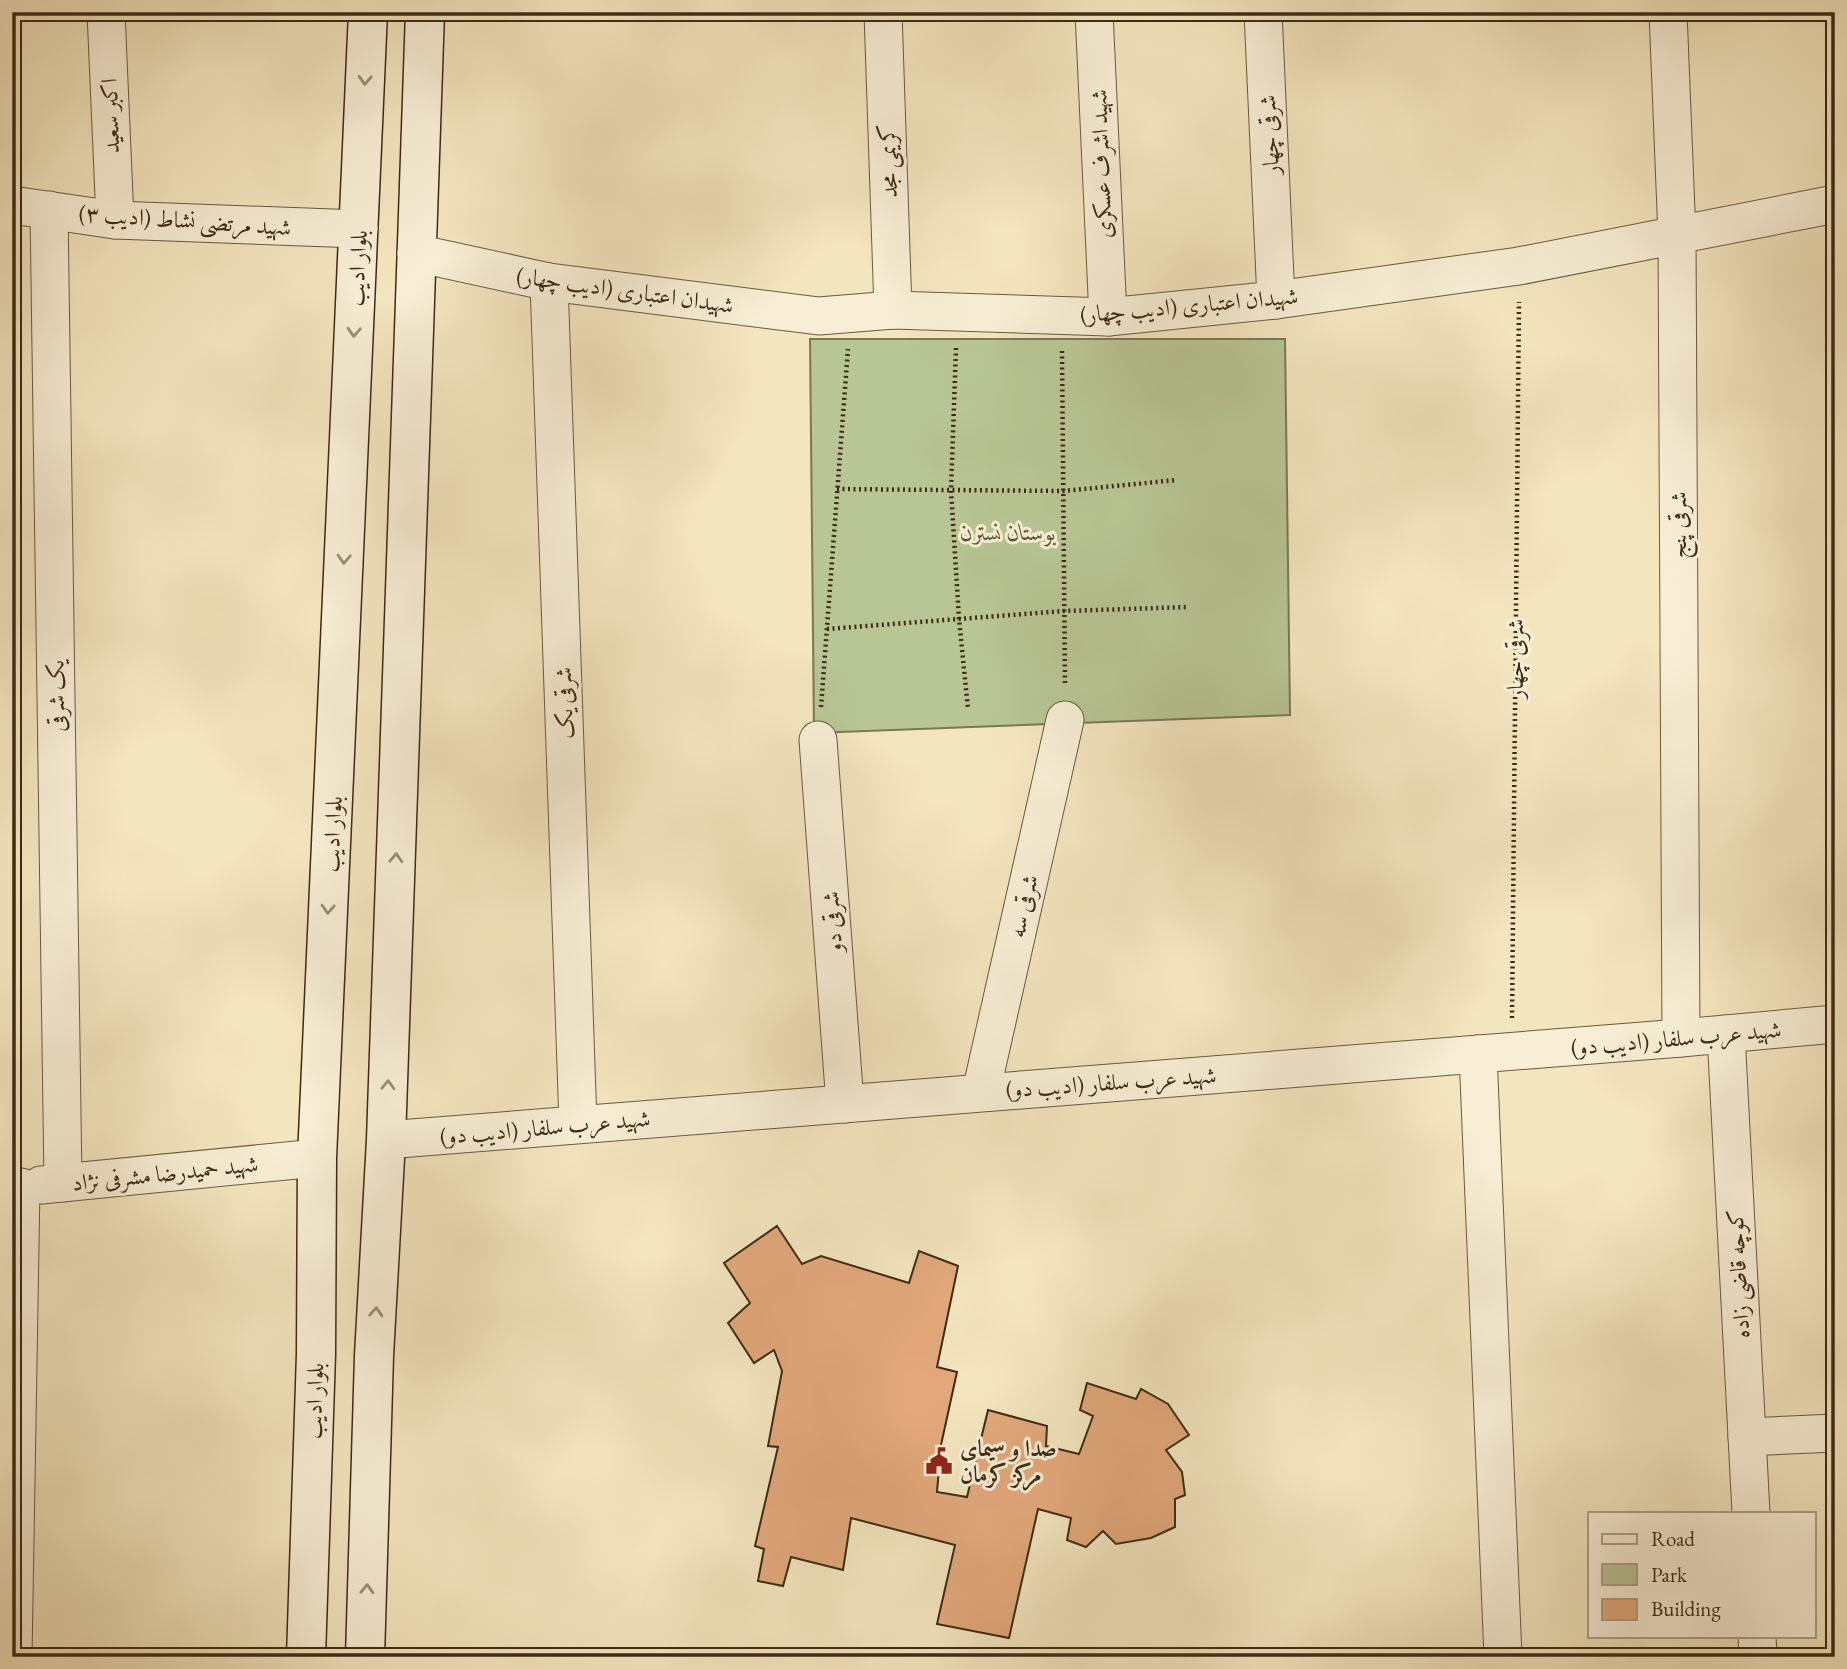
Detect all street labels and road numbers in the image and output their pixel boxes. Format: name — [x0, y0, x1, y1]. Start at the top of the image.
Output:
street label: اکبر سعید — [94, 78, 126, 154]
street label: شهید اشرف عسکری — [1083, 89, 1120, 239]
street label: شرقی چهار — [1252, 94, 1287, 178]
street label: کریمی مجد — [872, 123, 905, 199]
street label: شهید مرتضی نشاط (ادیب ۳) — [78, 198, 292, 244]
street label: بلوار ادیب — [340, 229, 374, 307]
street label: شهیدان اعتباری (ادیب چهار) — [515, 260, 735, 320]
street label: شهیدان اعتباری (ادیب چهار) — [1079, 281, 1299, 329]
street label: شرقی پنج — [1663, 492, 1699, 558]
street label: شرقی چهار — [1500, 619, 1531, 701]
street label: یک شرقی — [40, 658, 73, 732]
street label: شرقی یک — [548, 666, 581, 740]
street label: بلوار ادیب — [315, 795, 349, 873]
street label: شرقی سه — [1001, 872, 1046, 940]
street label: شرقی دو — [815, 890, 850, 956]
street label: شهید عرب سلفار (ادیب دو) — [1570, 1014, 1783, 1063]
street label: شهید عرب سلفار (ادیب دو) — [1005, 1060, 1217, 1105]
street label: شهید عرب سلفار (ادیب دو) — [439, 1103, 652, 1152]
street label: شهید حمیدرضا مشرفی نژاد — [70, 1148, 260, 1199]
street label: کوچه قاضی زاده — [1720, 1209, 1758, 1339]
street label: بلوار ادیب — [298, 1362, 330, 1440]

